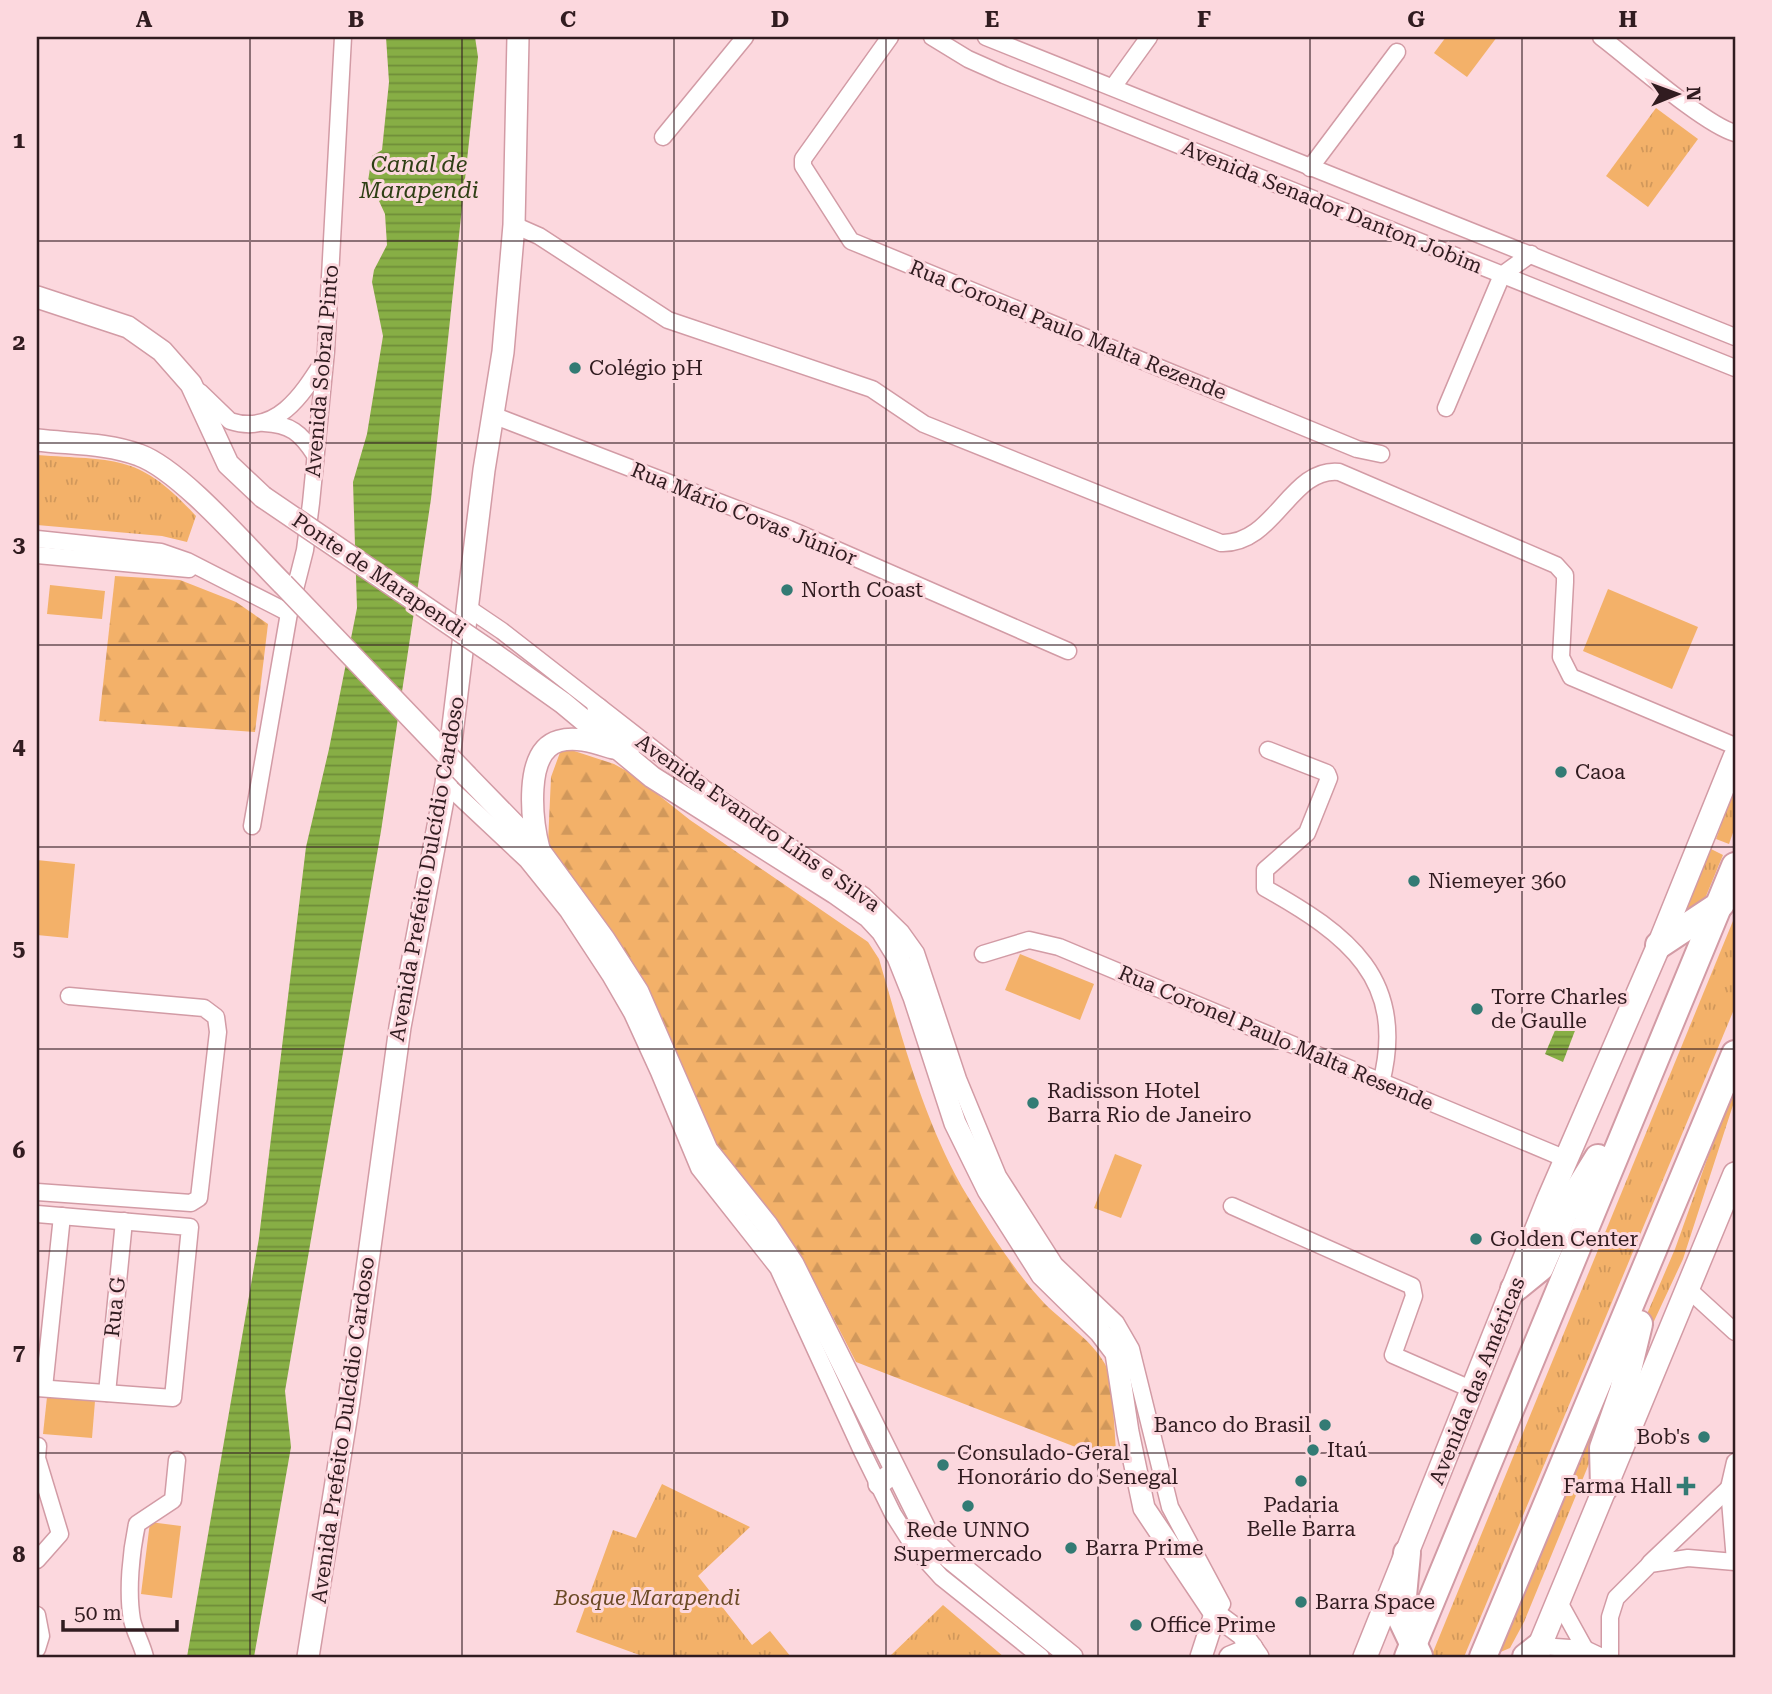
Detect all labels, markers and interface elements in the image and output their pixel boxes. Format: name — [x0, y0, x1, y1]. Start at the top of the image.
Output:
text: A — [136, 6, 153, 33]
text: B — [348, 6, 364, 33]
text: C — [560, 6, 576, 33]
text: D — [771, 6, 789, 33]
text: E — [985, 6, 999, 33]
text: F — [1197, 6, 1211, 33]
text: G — [1407, 6, 1425, 33]
text: H — [1619, 6, 1638, 33]
north arrow — [1642, 60, 1712, 130]
text: N — [1682, 86, 1705, 102]
text: 1 — [13, 127, 26, 154]
street label: Avenida Senador Danton Jobim — [1178, 136, 1486, 278]
water label: Canal de Marapendi — [358, 151, 479, 204]
street label: Rua Coronel Paulo Malta Rezende — [906, 255, 1230, 405]
street label: Avenida Sobral Pinto — [301, 264, 343, 478]
text: 2 — [13, 329, 25, 356]
place label: Colégio pH — [589, 356, 703, 380]
marker: Colégio pH — [567, 360, 583, 376]
street label: Rua Mário Covas Júnior — [628, 458, 861, 570]
street label: Ponte de Marapendi — [288, 508, 471, 642]
text: 3 — [13, 531, 26, 558]
place label: North Coast — [801, 578, 923, 602]
marker: North Coast — [779, 582, 795, 598]
street label: Avenida Prefeito Dulcídio Cardoso — [385, 695, 469, 1043]
street label: Avenida Evandro Lins e Silva — [631, 729, 885, 917]
text: 4 — [13, 733, 26, 760]
place label: Caoa — [1575, 760, 1626, 784]
marker: Caoa — [1553, 764, 1569, 780]
place label: Niemeyer 360 — [1428, 869, 1566, 893]
marker: Niemeyer 360 — [1406, 873, 1422, 889]
text: 5 — [13, 935, 26, 962]
street label: Rua Coronel Paulo Malta Resende — [1115, 961, 1437, 1115]
place label: Torre Charles de Gaulle — [1491, 985, 1627, 1033]
marker: Torre Charles de Gaulle — [1469, 1001, 1485, 1017]
place label: Radisson Hotel Barra Rio de Janeiro — [1047, 1079, 1252, 1127]
marker: Radisson Hotel Barra Rio de Janeiro — [1025, 1095, 1041, 1111]
text: 6 — [13, 1137, 26, 1164]
place label: Golden Center — [1490, 1227, 1638, 1251]
marker: Golden Center — [1468, 1231, 1484, 1247]
street label: Avenida Prefeito Dulcídio Cardoso — [307, 1255, 379, 1605]
street label: Avenida das Américas — [1424, 1274, 1530, 1488]
street label: Rua G — [100, 1276, 130, 1338]
text: 7 — [13, 1339, 26, 1366]
place label: Banco do Brasil — [1154, 1413, 1312, 1437]
marker: Banco do Brasil — [1317, 1417, 1333, 1433]
place label: Bob's — [1636, 1425, 1690, 1449]
marker: Bob's — [1696, 1429, 1712, 1445]
place label: Itaú — [1327, 1438, 1367, 1462]
place label: Consulado-Geral Honorário do Senegal — [957, 1441, 1179, 1489]
marker: Itaú — [1305, 1442, 1321, 1458]
marker: Consulado-Geral Honorário do Senegal — [935, 1457, 951, 1473]
marker: Padaria Belle Barra — [1293, 1473, 1309, 1489]
place label: Farma Hall — [1563, 1474, 1673, 1498]
marker: Farma Hall — [1678, 1478, 1694, 1494]
place label: Padaria Belle Barra — [1246, 1493, 1356, 1541]
marker: Rede UNNO Supermercado — [960, 1498, 976, 1514]
place label: Rede UNNO Supermercado — [894, 1518, 1042, 1566]
place label: Barra Prime — [1085, 1536, 1204, 1560]
marker: Barra Prime — [1063, 1540, 1079, 1556]
text: 8 — [13, 1541, 26, 1568]
park label: Bosque Marapendi — [553, 1586, 740, 1610]
scale bar — [63, 1589, 177, 1633]
place label: Barra Space — [1315, 1590, 1435, 1614]
marker: Barra Space — [1293, 1594, 1309, 1610]
text: 50 m — [74, 1601, 122, 1625]
place label: Office Prime — [1150, 1613, 1276, 1637]
marker: Office Prime — [1128, 1617, 1144, 1633]

